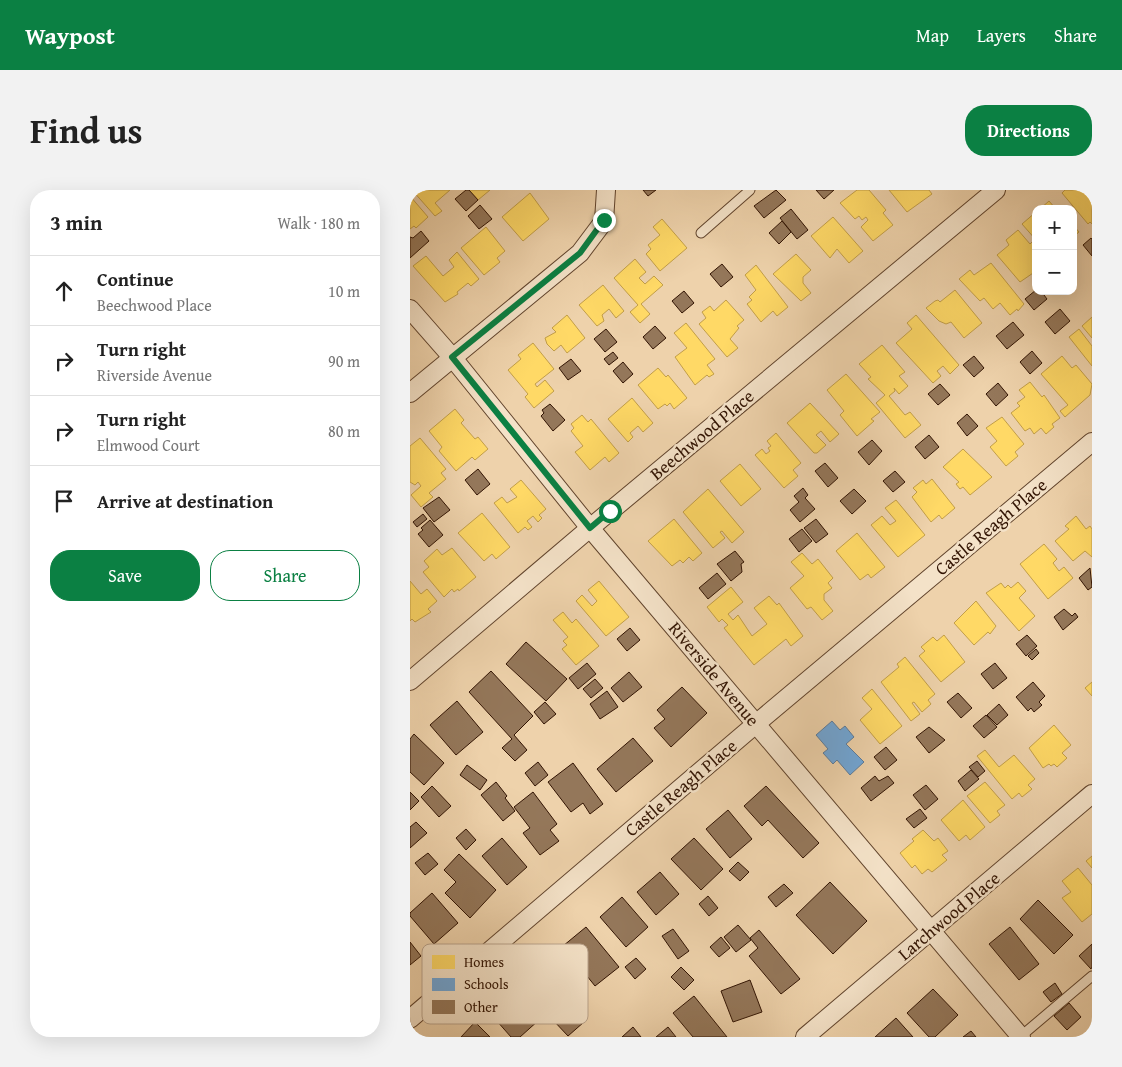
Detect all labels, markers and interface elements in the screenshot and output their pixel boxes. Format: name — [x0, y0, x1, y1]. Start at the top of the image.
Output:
text: Waypost — [25, 18, 115, 53]
text: Map — [916, 22, 949, 49]
text: Layers — [977, 22, 1026, 49]
text: Share — [1054, 22, 1097, 49]
text: Find us — [30, 105, 143, 156]
button: Directions — [965, 105, 1092, 156]
map controls — [1032, 205, 1077, 295]
button: + — [1032, 205, 1077, 250]
text: 3 min — [50, 207, 102, 238]
route end — [593, 209, 616, 232]
text: Walk · 180 m — [277, 211, 360, 235]
button: − — [1032, 250, 1077, 295]
text: Continue — [97, 265, 174, 293]
icon: ahead — [50, 277, 78, 305]
text: 10 m — [328, 279, 360, 303]
text: Beechwood Place — [97, 293, 212, 317]
text: Turn right — [97, 335, 186, 363]
icon: right — [50, 347, 78, 375]
text: 90 m — [328, 349, 360, 373]
text: Riverside Avenue — [97, 363, 212, 387]
street label: Beechwood Place — [644, 383, 760, 486]
text: Turn right — [97, 405, 186, 433]
icon: right — [50, 417, 78, 445]
text: 80 m — [328, 419, 360, 443]
text: Elmwood Court — [97, 433, 200, 457]
street label: Castle Reagh Place — [929, 472, 1053, 582]
icon: arrive — [50, 487, 78, 515]
text: Arrive at destination — [97, 487, 273, 515]
route start — [599, 500, 622, 523]
button: Save — [50, 550, 200, 601]
button: Share — [210, 550, 360, 601]
street label: Riverside Avenue — [662, 615, 766, 732]
street label: Castle Reagh Place — [619, 733, 743, 843]
street label: Larchwood Place — [892, 865, 1006, 967]
legend — [422, 944, 588, 1024]
text: Homes — [464, 952, 504, 972]
text: Schools — [464, 974, 508, 994]
text: Other — [464, 997, 498, 1017]

